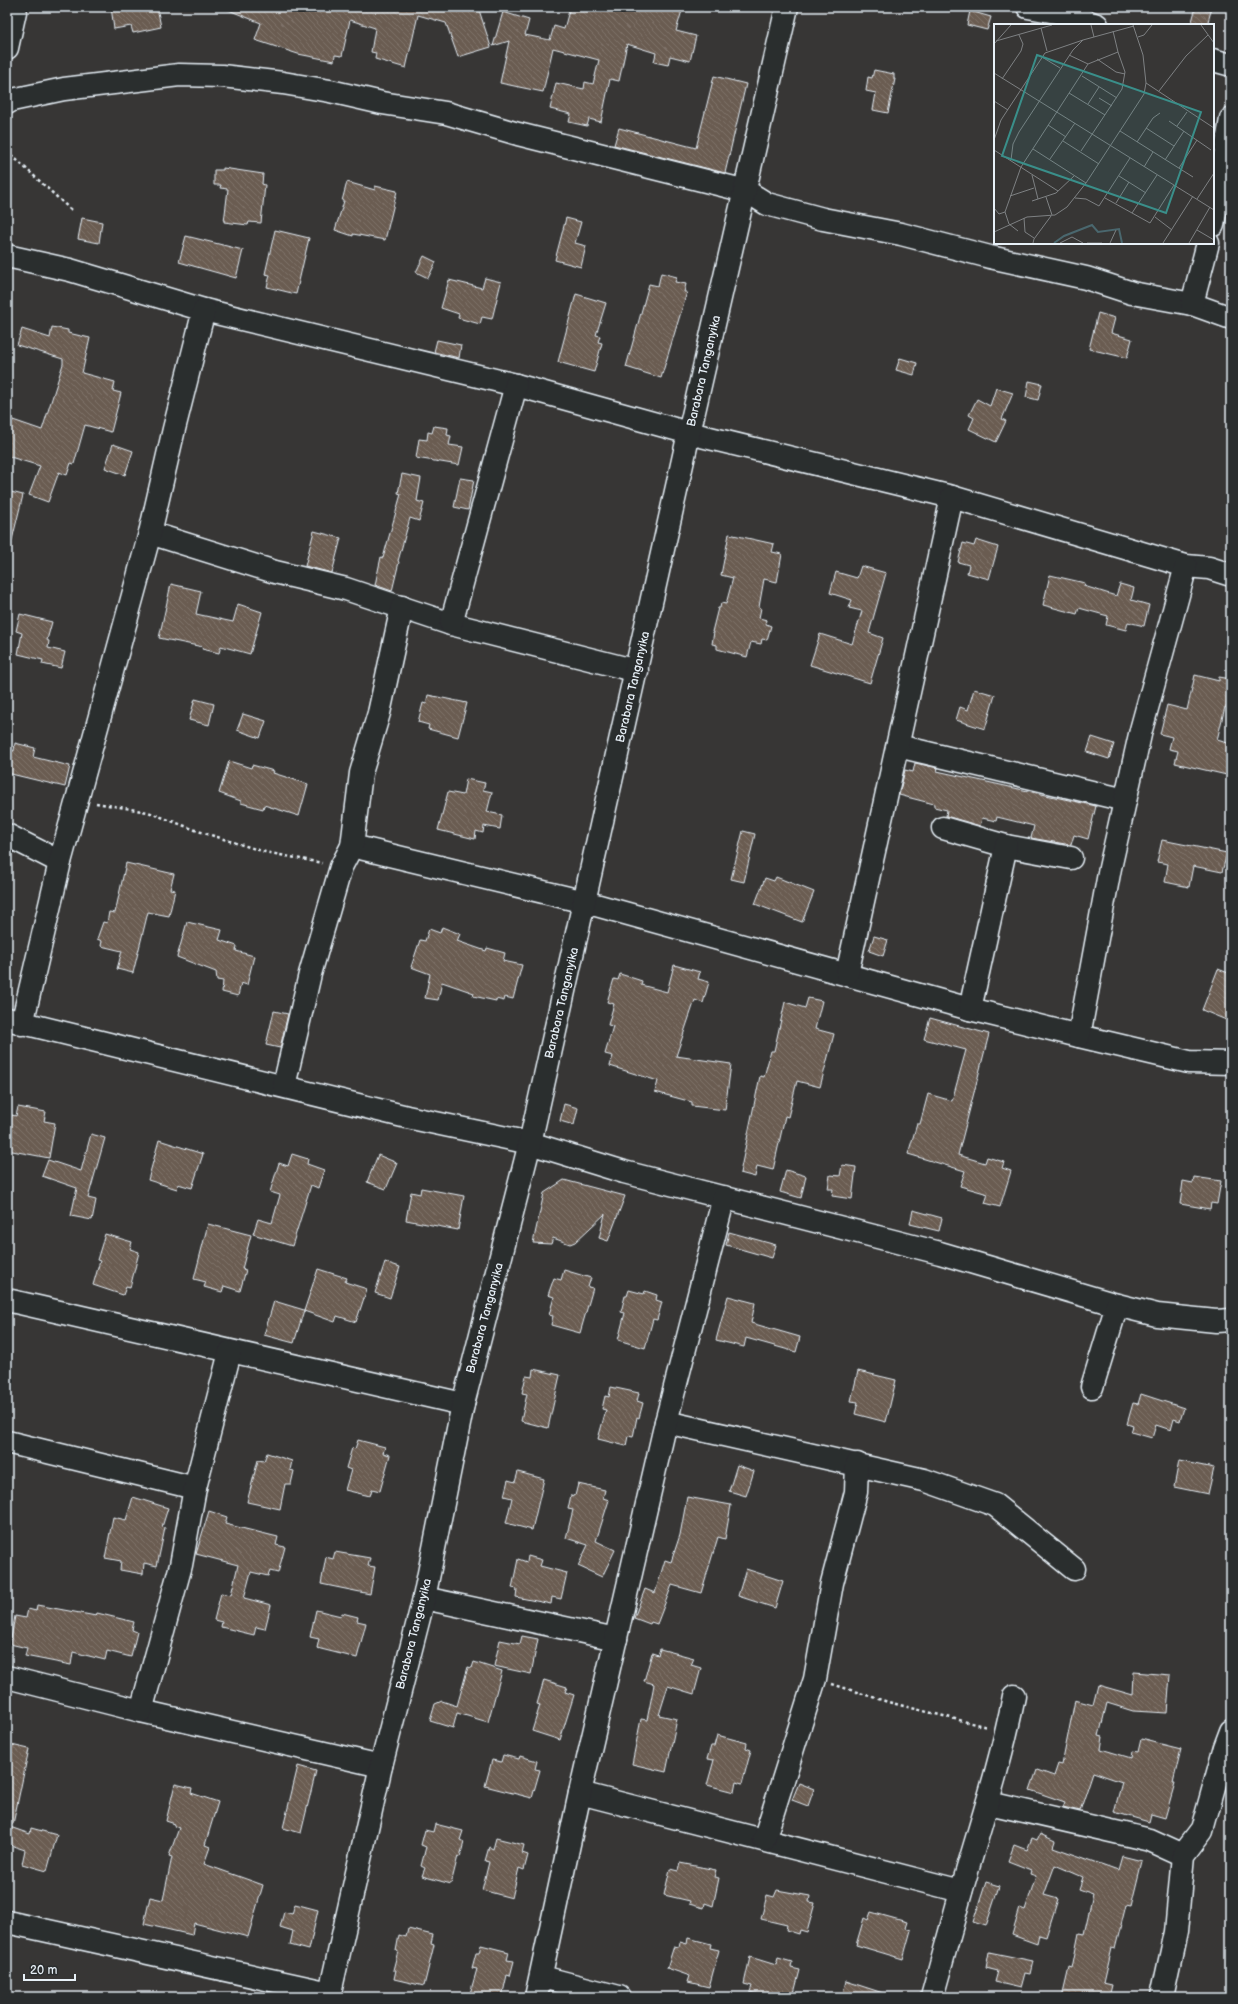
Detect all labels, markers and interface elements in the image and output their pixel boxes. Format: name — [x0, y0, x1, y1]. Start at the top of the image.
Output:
inset map — [994, 24, 1214, 244]
street label: Barabara Tanganyika — [684, 314, 724, 428]
street label: Barabara Tanganyika — [613, 630, 653, 744]
street label: Barabara Tanganyika — [542, 946, 582, 1060]
street label: Barabara Tanganyika — [463, 1261, 507, 1375]
street label: Barabara Tanganyika — [393, 1577, 435, 1691]
scale bar — [24, 1956, 75, 1982]
text: 20 m — [30, 1963, 57, 1978]

